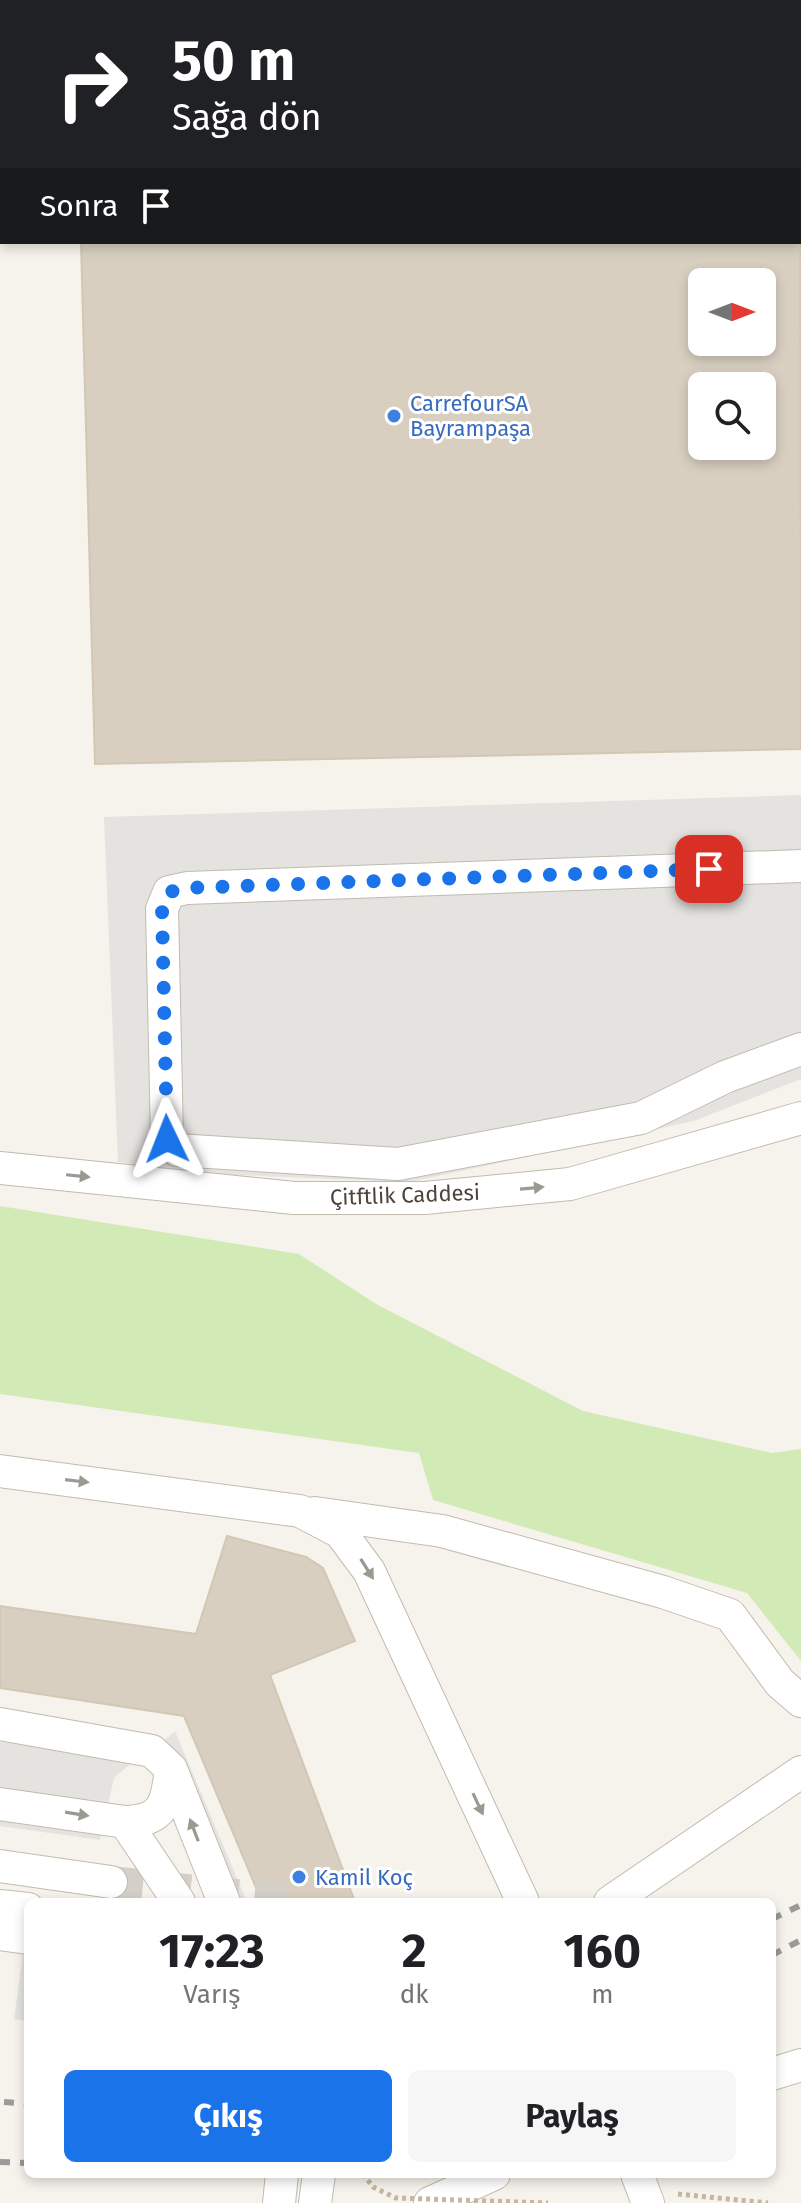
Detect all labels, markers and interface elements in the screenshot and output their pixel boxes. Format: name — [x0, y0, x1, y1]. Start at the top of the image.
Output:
text: 50 m — [172, 28, 295, 95]
icon: right — [40, 32, 144, 136]
text: Sağa dön — [172, 96, 322, 140]
icon: arrive — [134, 184, 178, 228]
text: Sonra — [40, 188, 118, 224]
north arrow — [688, 268, 776, 356]
map controls — [688, 268, 776, 460]
button: search — [688, 372, 776, 460]
place label: CarrefourSA Bayrampaşa — [410, 390, 531, 442]
marker: CarrefourSA Bayrampaşa — [385, 407, 403, 425]
pin — [675, 835, 743, 903]
icon: arrive — [687, 847, 731, 891]
position arrow — [125, 1097, 209, 1181]
one-way arrow — [66, 1170, 91, 1183]
street label: Çitftlik Caddesi — [329, 1179, 481, 1212]
one-way arrow — [520, 1181, 545, 1194]
one-way arrow — [65, 1475, 90, 1488]
one-way arrow — [359, 1559, 374, 1580]
one-way arrow — [471, 1793, 485, 1816]
one-way arrow — [65, 1808, 90, 1821]
one-way arrow — [187, 1818, 200, 1842]
place label: Kamil Koç — [315, 1864, 413, 1891]
marker: Kamil Koç — [290, 1868, 308, 1886]
text: 17:23 — [159, 1922, 265, 1980]
text: 2 — [402, 1922, 427, 1980]
text: 160 — [564, 1922, 641, 1980]
text: Varış — [183, 1979, 240, 2010]
text: dk — [400, 1979, 429, 2010]
text: m — [591, 1979, 613, 2010]
button: Çıkış — [64, 2070, 392, 2162]
button: Paylaş — [408, 2070, 736, 2162]

